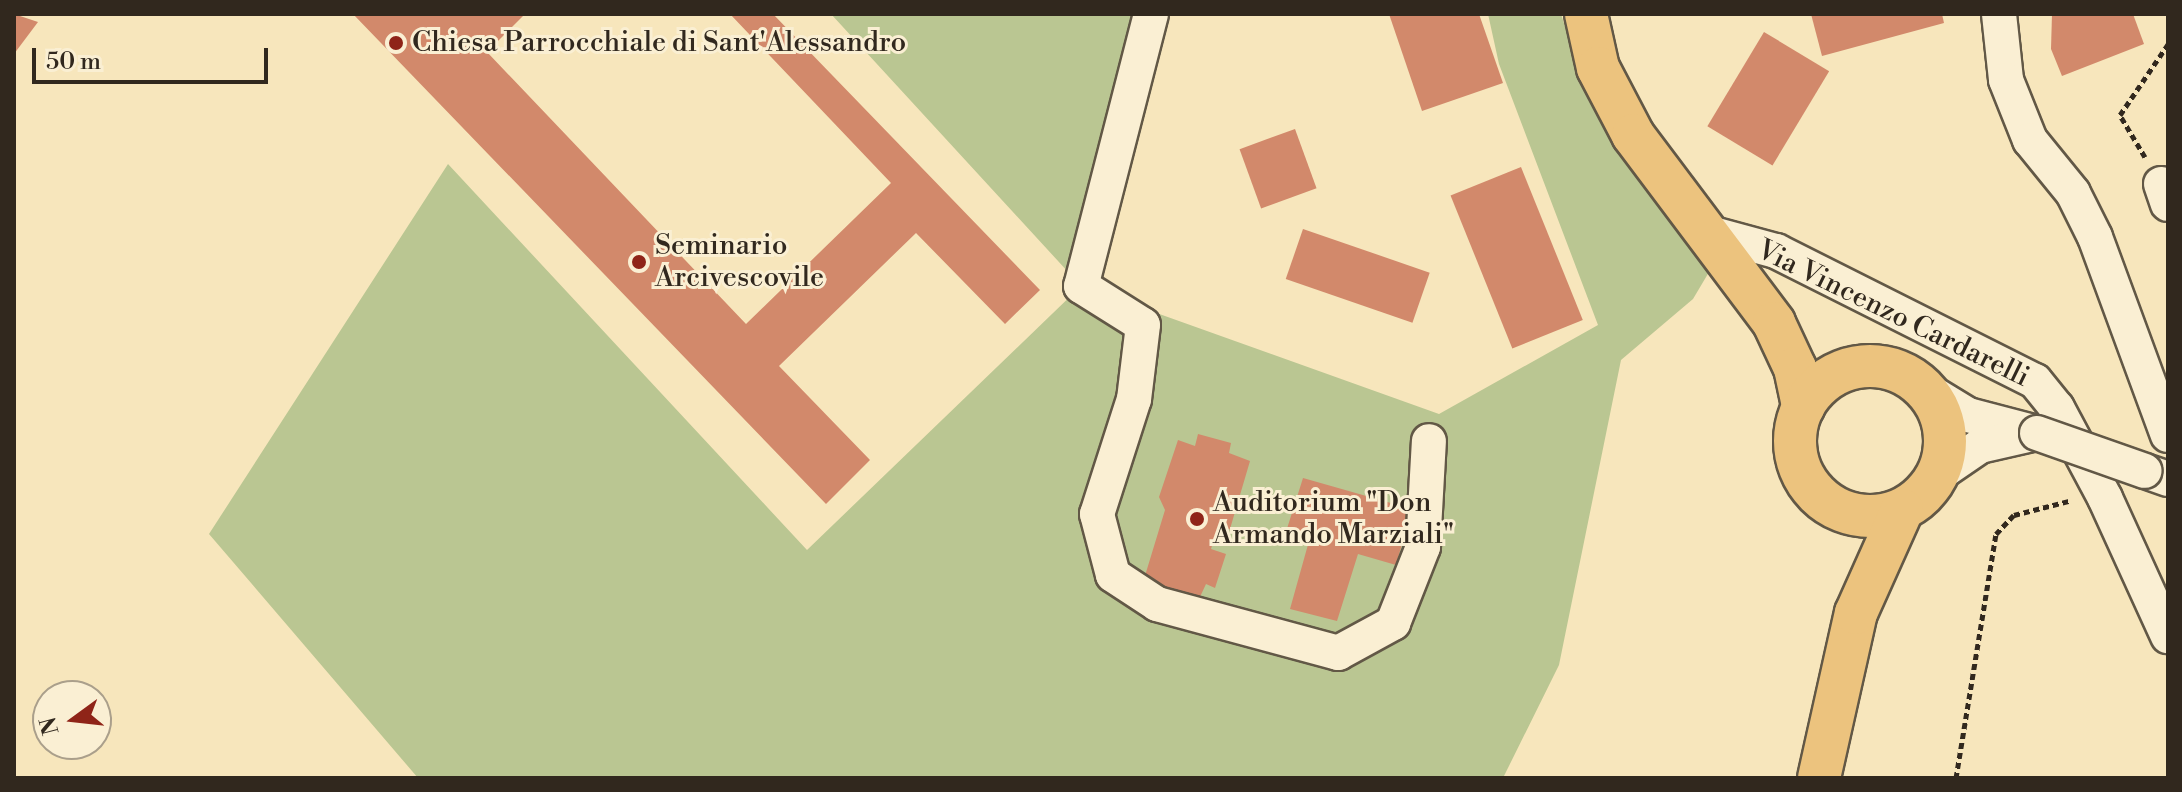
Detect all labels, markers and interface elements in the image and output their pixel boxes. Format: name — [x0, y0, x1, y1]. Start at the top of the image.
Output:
place label: Chiesa Parrocchiale di Sant'Alessandro — [412, 26, 906, 60]
scale bar — [36, 32, 272, 82]
marker: Chiesa Parrocchiale di Sant'Alessandro — [387, 34, 405, 52]
text: 50 m — [46, 47, 101, 77]
place label: Seminario Arcivescovile — [655, 229, 824, 295]
street label: Via Vincenzo Cardarelli — [1751, 233, 2035, 395]
marker: Seminario Arcivescovile — [630, 253, 648, 271]
place label: Auditorium "Don Armando Marziali" — [1213, 486, 1454, 552]
marker: Auditorium "Don Armando Marziali" — [1188, 510, 1206, 528]
north arrow — [32, 680, 112, 760]
text: N — [35, 714, 66, 738]

